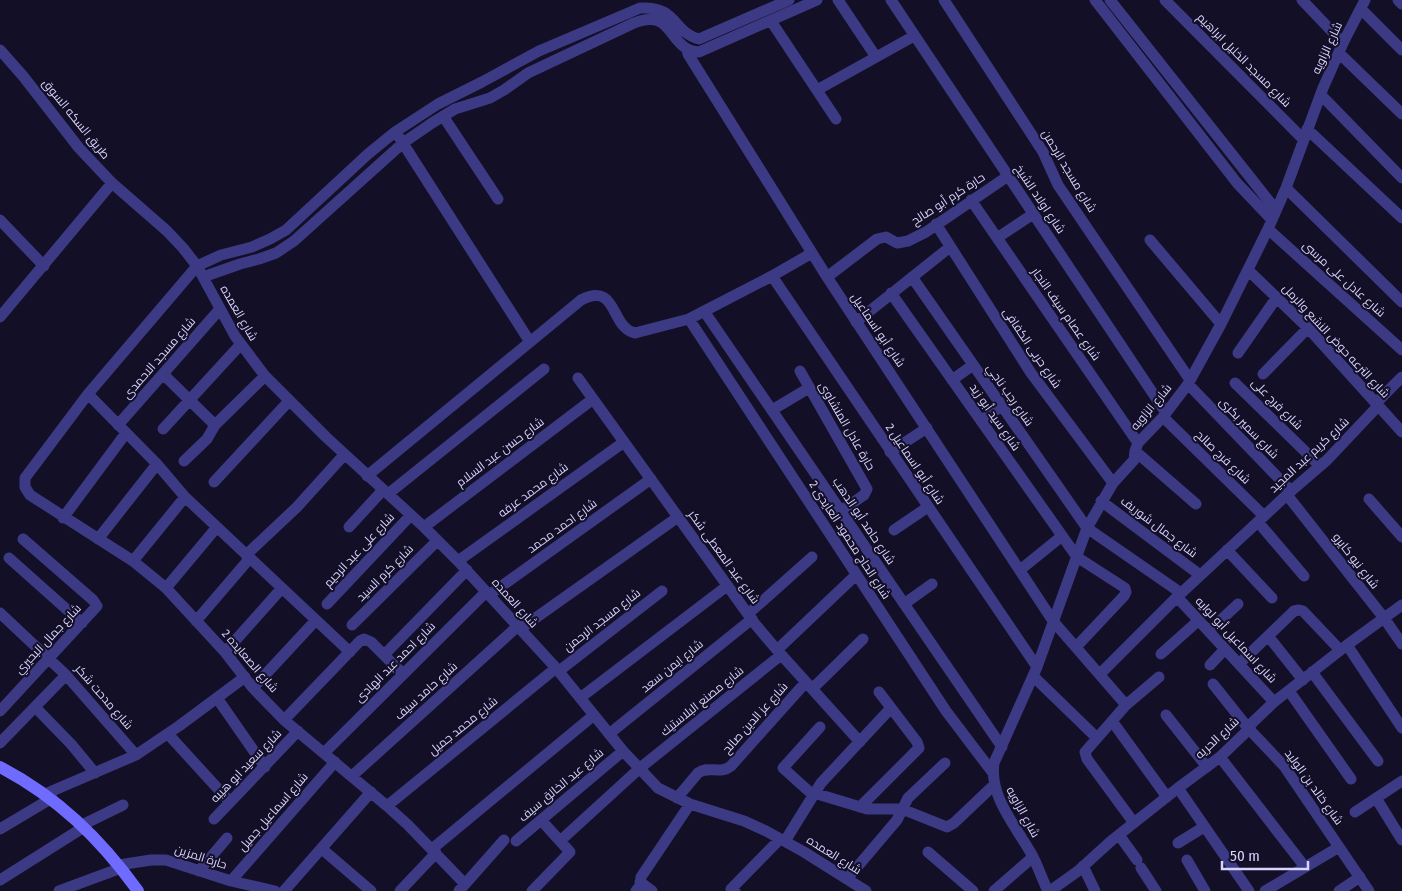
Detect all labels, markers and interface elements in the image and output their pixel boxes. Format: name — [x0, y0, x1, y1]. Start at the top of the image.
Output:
street label: شارع مسجد الخليل ابراهيم — [1193, 10, 1294, 111]
street label: شارع الزاويه — [1309, 20, 1346, 77]
street label: طريق السكه السوق — [39, 76, 113, 162]
street label: شارع مسجد الرحمن — [1038, 127, 1099, 215]
street label: شارع اولاد الشيخ — [1011, 162, 1068, 237]
street label: حارة كرم أبو صالح — [908, 169, 988, 229]
street label: شارع عادل على مرسى — [1299, 238, 1388, 321]
street label: شارع عصام سيف النجار — [1027, 264, 1103, 364]
street label: شارع الترعه حوض النشع والرمل — [1279, 281, 1393, 402]
street label: شارع العمده — [217, 283, 261, 344]
street label: شارع أبو اسماعيل — [847, 290, 909, 370]
street label: شارع حربى الكفافى — [999, 305, 1064, 392]
street label: شارع مسجد الاحمدى — [120, 314, 199, 402]
street label: شارع رجب ناجي — [981, 361, 1037, 430]
street label: شارع فرج على — [1248, 376, 1305, 433]
street label: حارة عادل المنشاوى — [816, 379, 878, 473]
street label: شارع سيد أبو زيد — [966, 380, 1024, 454]
street label: شارع الزاويه — [1128, 381, 1175, 434]
street label: شارع سمير بكرى — [1216, 395, 1282, 462]
street label: شارع حسن عبد السلام — [453, 414, 547, 490]
street label: شارع كريم عبد المجيد — [1266, 414, 1352, 496]
street label: شارع أبو اسماعيل 2 — [882, 420, 948, 508]
street label: شارع فرج صالح — [1192, 427, 1253, 487]
street label: شارع محمد عرفه — [495, 460, 571, 521]
street label: شارع حامد أبو الدهب — [829, 474, 899, 568]
street label: شارع الحاج محمود العايدى 2 — [806, 478, 893, 602]
street label: شارع جمال شوريف — [1117, 494, 1200, 561]
street label: شارع احمد محمد — [524, 496, 600, 557]
street label: شارع عبد المعطى شكر — [684, 507, 763, 607]
street label: شارع على عبد الرحيم — [321, 510, 398, 591]
street label: شارع نيو كايرو — [1329, 530, 1382, 592]
street label: شارع كرم السيد — [354, 542, 417, 605]
street label: شارع العمده — [488, 575, 541, 631]
street label: شارع مسجد الرحمن — [561, 586, 644, 655]
street label: شارع اسماعيل أبو لوايه — [1192, 593, 1280, 687]
street label: شارع جمال البحيري — [12, 601, 86, 679]
street label: شارع احمد عبد الهادى — [352, 619, 439, 706]
street label: شارع الصعايده 2 — [218, 627, 281, 696]
street label: شارع ايمن سعد — [638, 637, 707, 696]
street label: شارع حامد سيف — [392, 659, 461, 723]
street label: شارع مدحت شكر — [71, 661, 136, 733]
street label: شارع مصنع البلاستيك — [658, 663, 747, 740]
street label: شارع عز الدين صالح — [719, 679, 791, 757]
street label: شارع محمد جميل — [426, 694, 501, 759]
street label: شارع الحريه — [1192, 714, 1242, 762]
street label: شارع سعيد ابو هيبه — [208, 727, 285, 806]
street label: شارع عبد الخالق سيف — [516, 745, 607, 825]
street label: شارع خالد بن الوليد — [1281, 747, 1346, 828]
street label: شارع اسماعيل جميل — [235, 770, 312, 855]
street label: شارع الزاويه — [1002, 784, 1043, 840]
street label: شارع العمده — [804, 833, 864, 878]
scale bar — [1222, 838, 1308, 870]
street label: حارة المزين — [173, 842, 229, 872]
text: 50 m — [1230, 847, 1260, 865]

